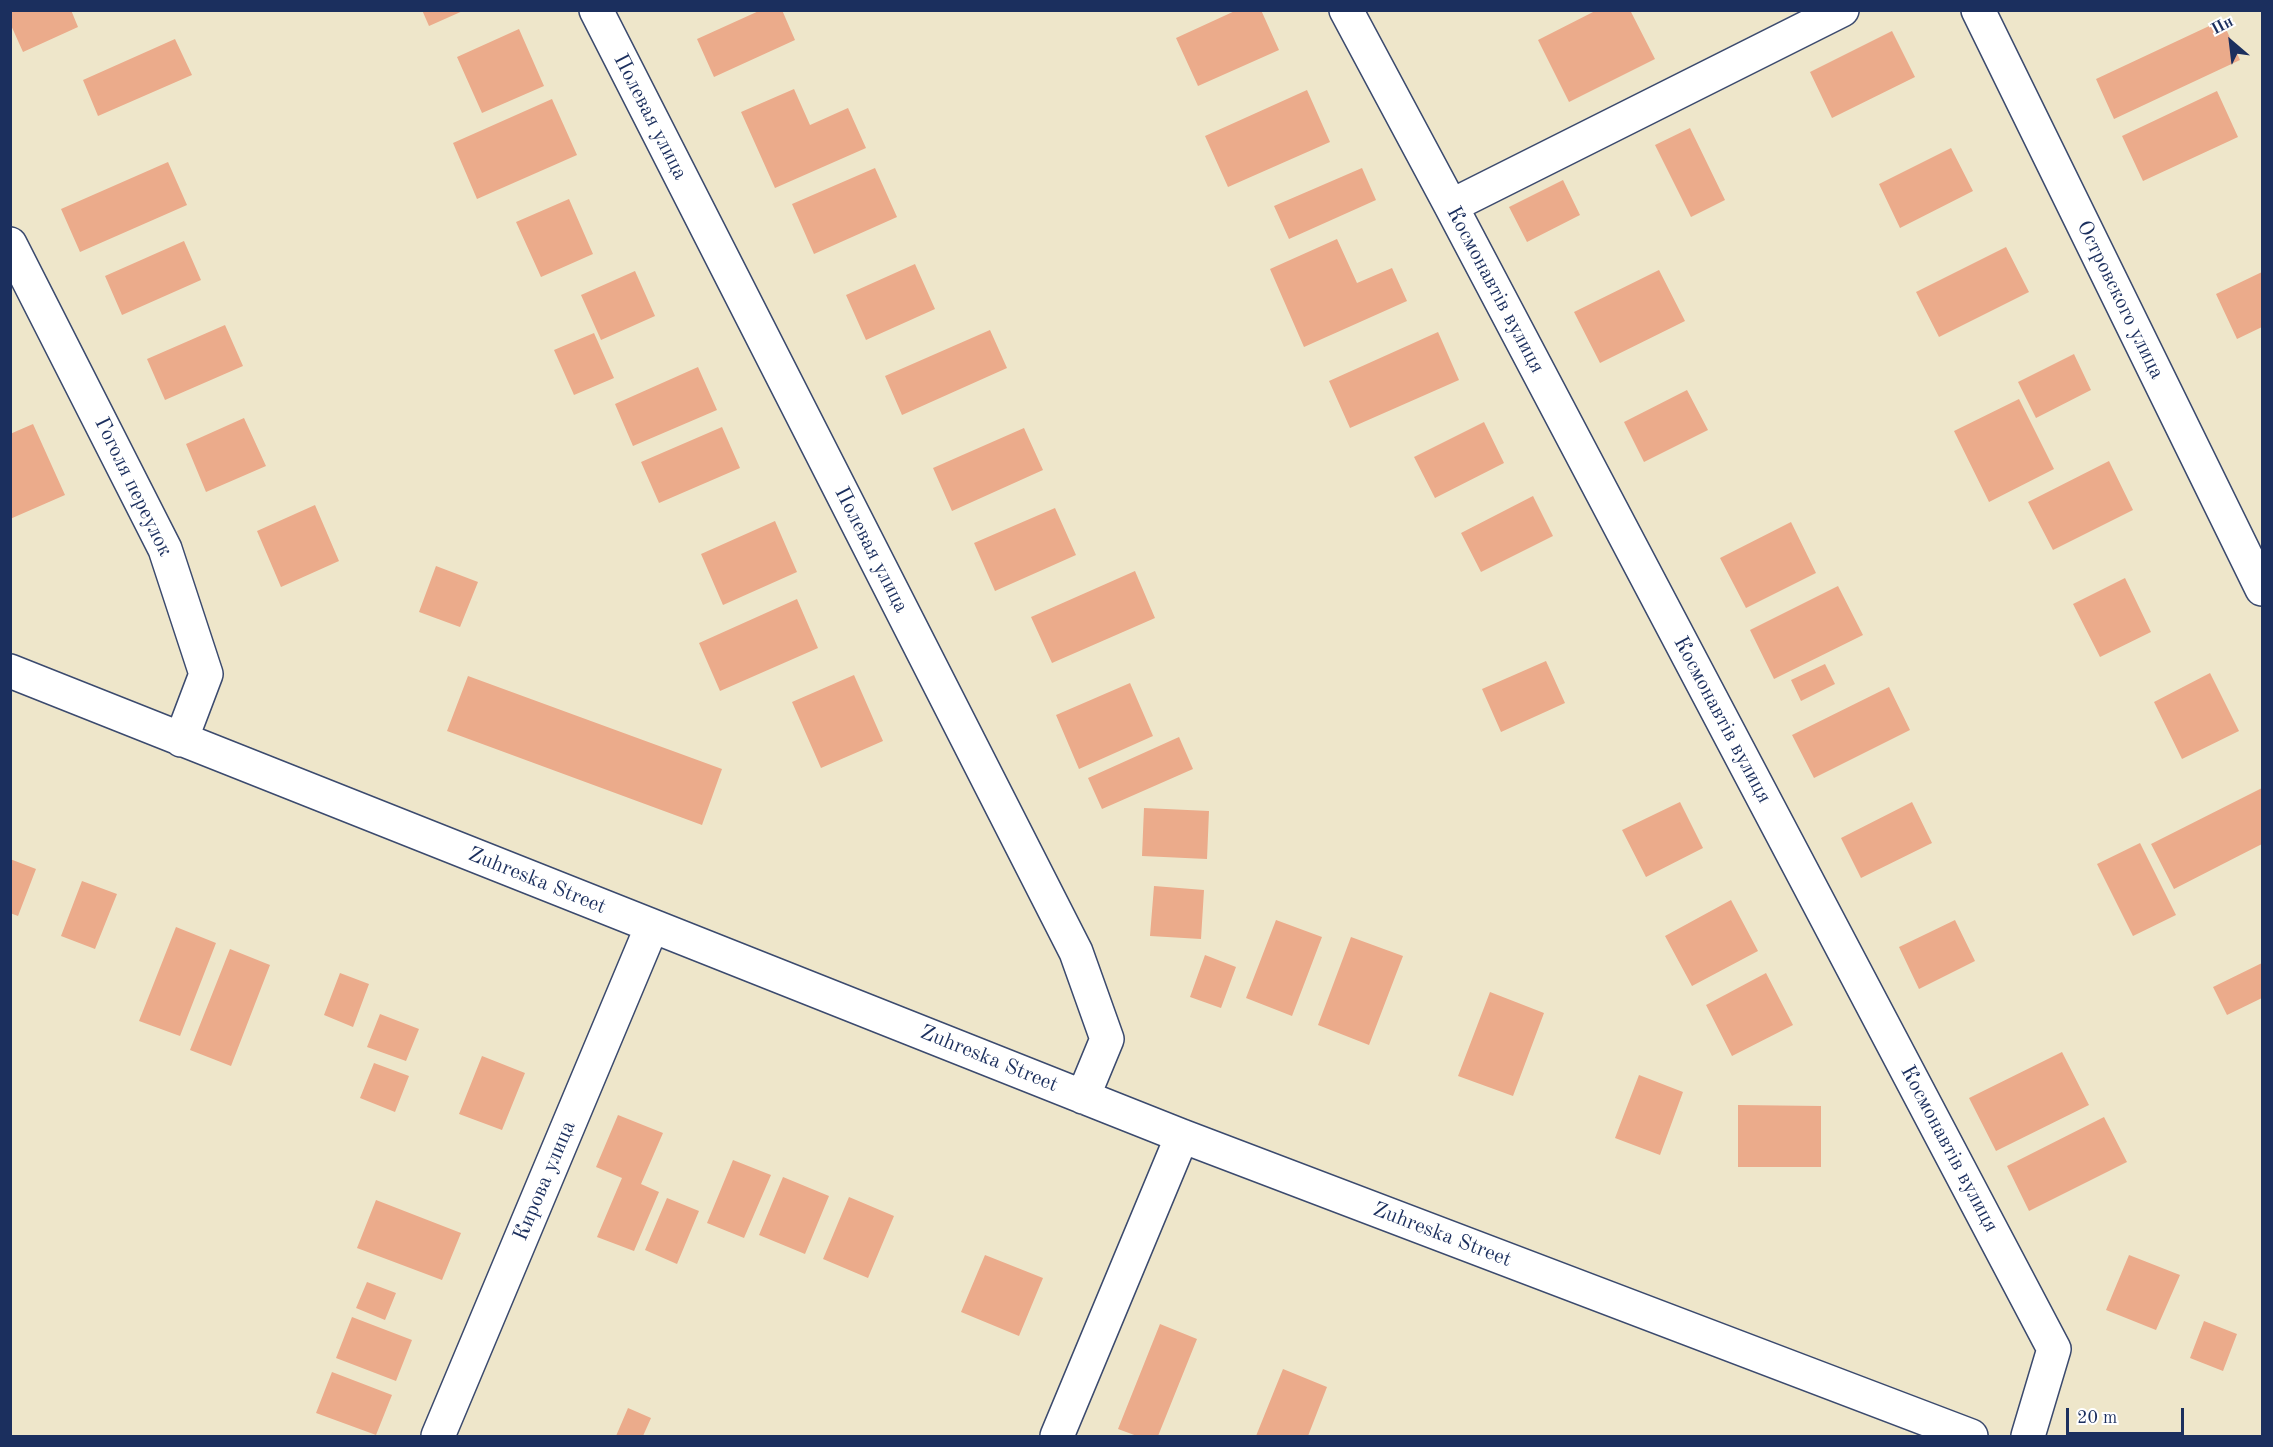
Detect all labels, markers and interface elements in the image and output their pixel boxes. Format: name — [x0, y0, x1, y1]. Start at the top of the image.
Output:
north arrow — [2201, 12, 2261, 72]
text: Пн — [2209, 14, 2236, 38]
street label: Полевая улица — [607, 50, 693, 184]
street label: Космонавтів вулиця — [1440, 202, 1550, 378]
street label: Островского улица — [2071, 217, 2169, 383]
street label: Гоголя переулок — [88, 413, 178, 561]
street label: Полевая улица — [828, 483, 914, 617]
street label: Космонавтів вулиця — [1667, 632, 1777, 808]
street label: Zuhreska Street — [464, 842, 610, 920]
street label: Zuhreska Street — [916, 1020, 1062, 1098]
street label: Космонавтів вулиця — [1894, 1061, 2004, 1237]
street label: Кирова улица — [508, 1117, 582, 1245]
street label: Zuhreska Street — [1369, 1197, 1515, 1273]
scale bar — [2069, 1396, 2188, 1434]
text: 20 m — [2077, 1409, 2117, 1427]

